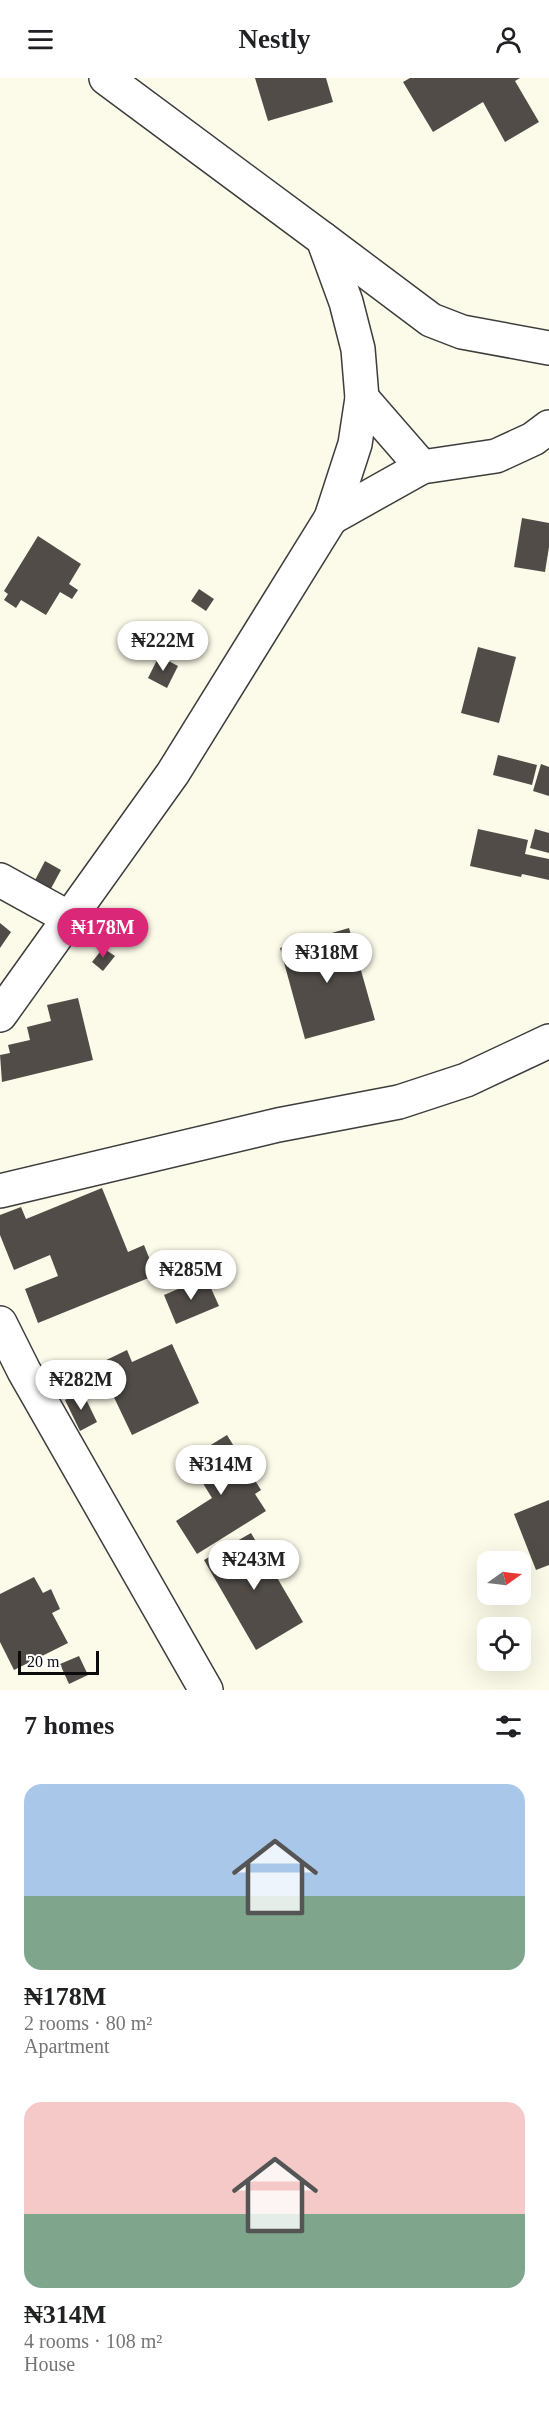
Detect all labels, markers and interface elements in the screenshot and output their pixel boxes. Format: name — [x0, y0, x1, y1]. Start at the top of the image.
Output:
icon: menu — [24, 23, 57, 56]
icon: person — [492, 23, 525, 56]
text: Nestly — [239, 24, 310, 54]
pin: ₦222M — [121, 621, 205, 672]
text: ₦222M — [131, 629, 195, 651]
pin: ₦178M — [61, 908, 145, 959]
text: ₦178M — [71, 916, 135, 938]
pin: ₦318M — [285, 933, 369, 984]
text: ₦318M — [295, 941, 359, 963]
pin: ₦285M — [149, 1250, 233, 1301]
text: ₦285M — [159, 1258, 223, 1280]
pin: ₦282M — [39, 1360, 123, 1411]
text: ₦282M — [49, 1368, 113, 1390]
pin: ₦314M — [179, 1445, 263, 1496]
text: ₦314M — [189, 1453, 253, 1475]
pin: ₦243M — [212, 1540, 296, 1591]
text: ₦243M — [222, 1548, 286, 1570]
north arrow — [477, 1551, 531, 1605]
map controls — [477, 1551, 531, 1671]
button: locate — [477, 1617, 531, 1671]
scale bar — [18, 1648, 99, 1676]
text: 20 m — [27, 1653, 59, 1670]
icon: filters — [492, 1710, 525, 1743]
text: 7 homes — [24, 1711, 114, 1740]
icon: home — [221, 1823, 329, 1931]
text: ₦178M — [24, 1982, 106, 2011]
text: 2 rooms · 80 m² — [24, 2012, 152, 2034]
text: Apartment — [24, 2035, 110, 2057]
icon: home — [221, 2141, 329, 2249]
text: ₦314M — [24, 2300, 106, 2329]
text: 4 rooms · 108 m² — [24, 2330, 162, 2352]
text: House — [24, 2353, 75, 2375]

